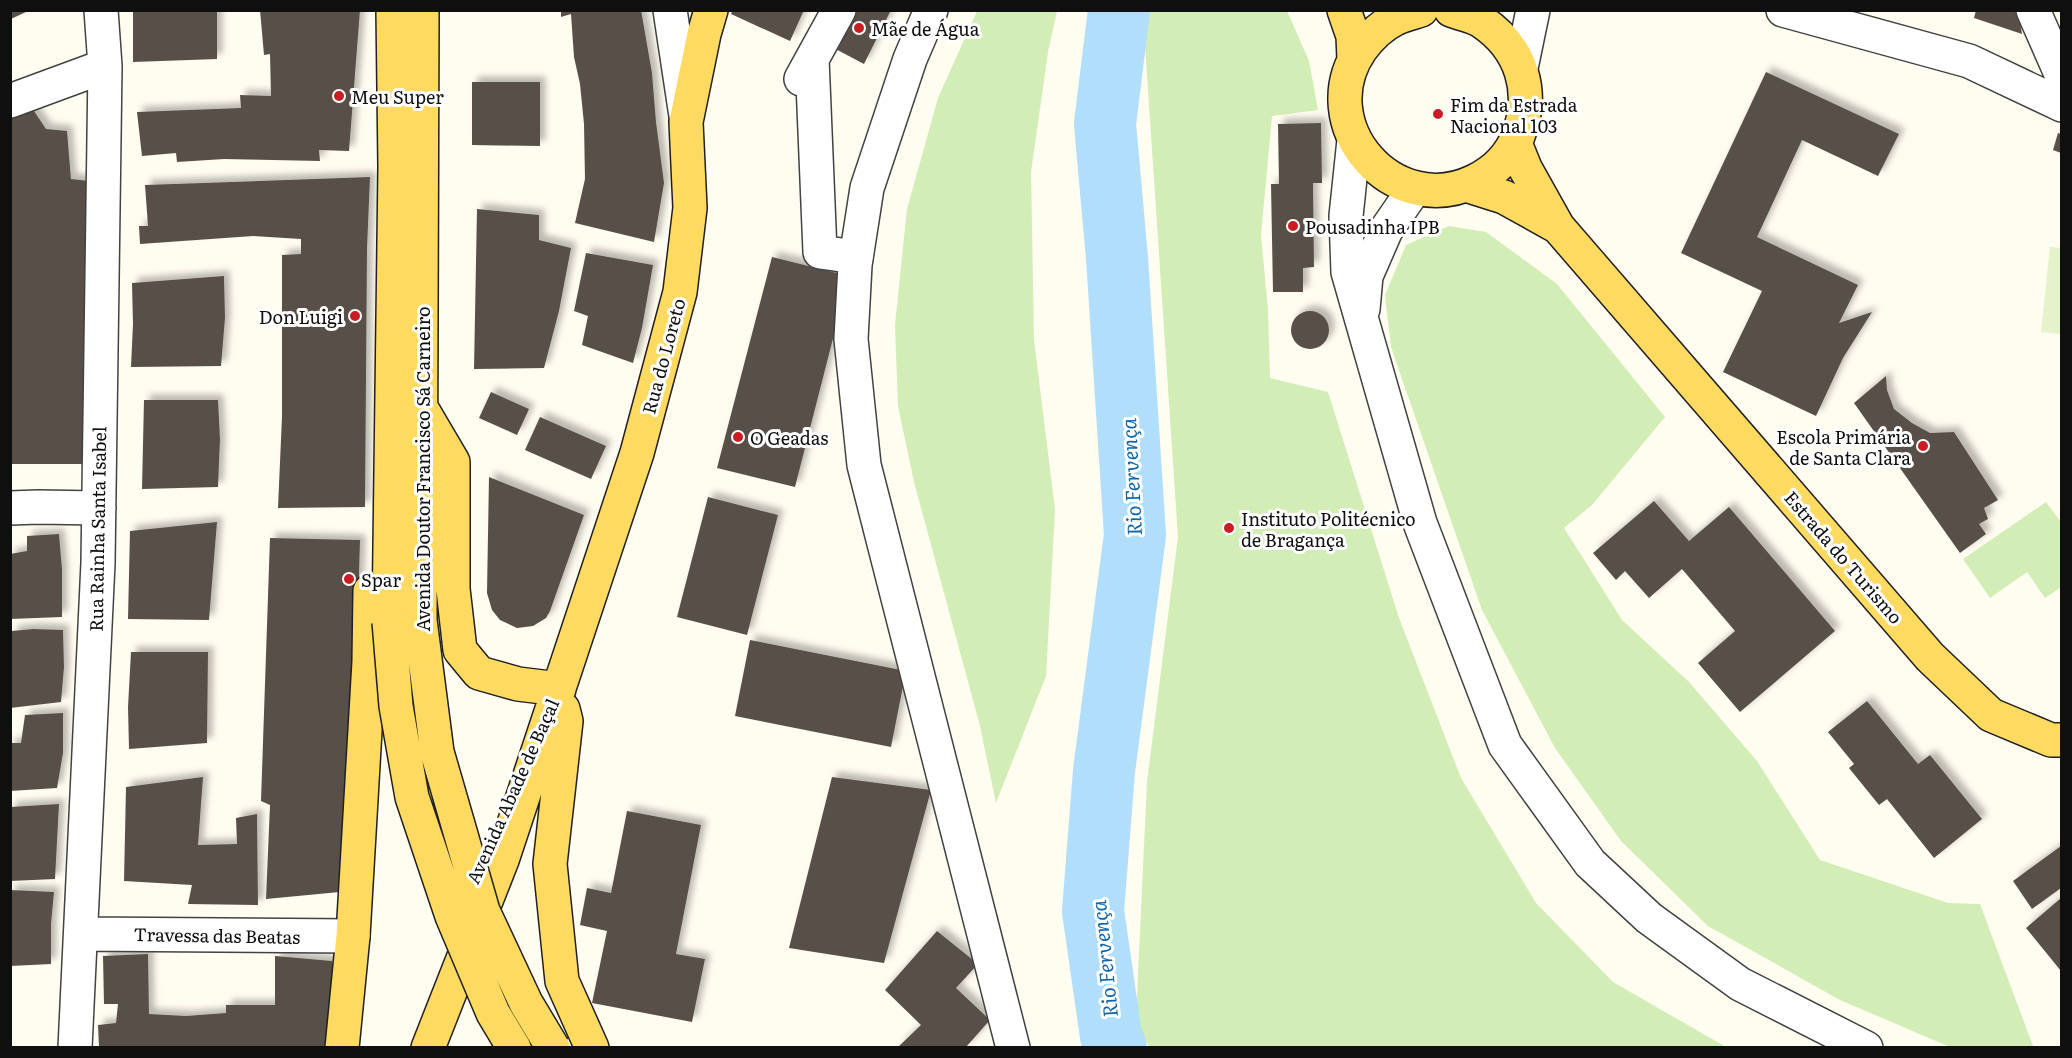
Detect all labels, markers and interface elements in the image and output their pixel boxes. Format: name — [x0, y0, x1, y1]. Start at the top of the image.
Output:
place label: Mãe de Água — [871, 15, 980, 42]
marker: Mãe de Água — [852, 21, 866, 35]
place label: Meu Super — [351, 83, 444, 110]
marker: Meu Super — [332, 89, 346, 103]
place label: Fim da Estrada Nacional 103 — [1450, 91, 1578, 139]
marker: Fim da Estrada Nacional 103 — [1431, 107, 1445, 121]
place label: Pousadinha IPB — [1305, 213, 1440, 240]
marker: Pousadinha IPB — [1286, 219, 1300, 233]
street label: Rua do Loreto — [635, 295, 691, 417]
place label: Don Luigi — [259, 303, 343, 330]
street label: Avenida Doutor Francisco Sá Carneiro — [409, 306, 436, 632]
marker: Don Luigi — [348, 309, 362, 323]
water label: Rio Fervença — [1112, 417, 1148, 537]
place label: Escola Primária de Santa Clara — [1776, 423, 1911, 471]
place label: O Geadas — [750, 424, 828, 451]
street label: Rua Rainha Santa Isabel — [82, 426, 112, 632]
marker: O Geadas — [731, 430, 745, 444]
marker: Escola Primária de Santa Clara — [1916, 439, 1930, 453]
street label: Estrada do Turismo — [1779, 485, 1909, 629]
place label: Instituto Politécnico de Bragança — [1241, 505, 1416, 553]
marker: Instituto Politécnico de Bragança — [1222, 521, 1236, 535]
place label: Spar — [361, 566, 401, 593]
marker: Spar — [342, 572, 356, 586]
street label: Avenida Abade de Baçal — [459, 694, 565, 888]
water label: Rio Fervença — [1082, 898, 1124, 1019]
street label: Travessa das Beatas — [133, 920, 301, 950]

